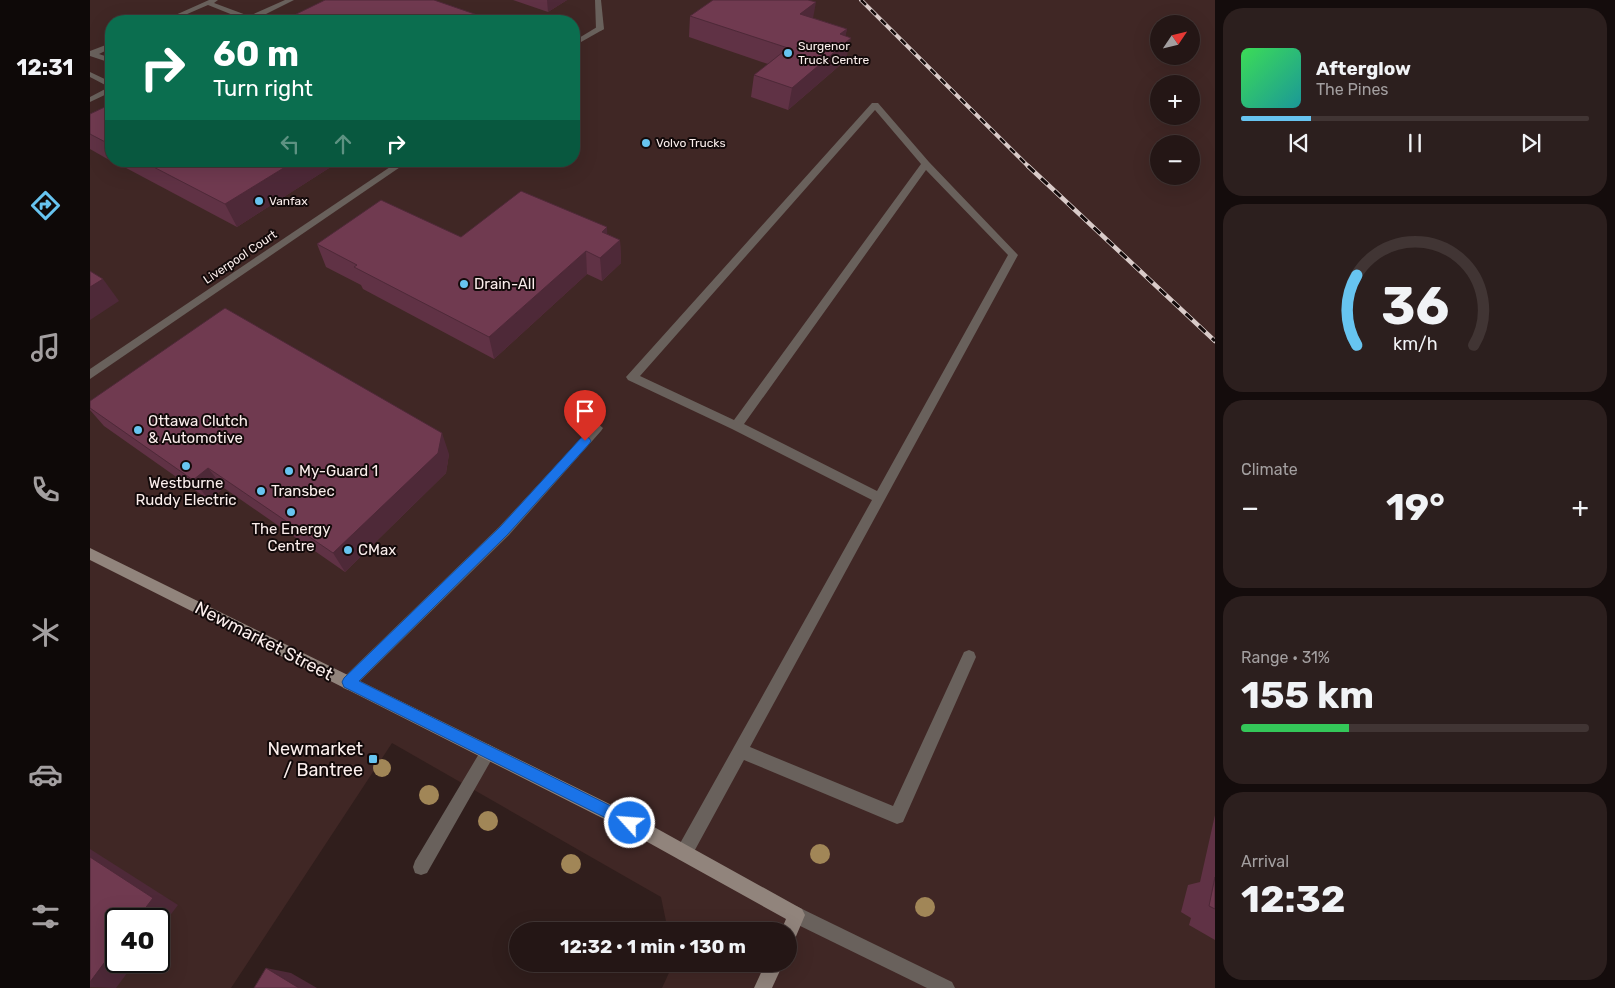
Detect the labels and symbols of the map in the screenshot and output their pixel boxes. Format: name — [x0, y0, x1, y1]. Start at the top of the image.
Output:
north arrow — [1150, 15, 1200, 65]
place label: Surgenor Truck Centre — [798, 39, 869, 67]
marker: Surgenor Truck Centre — [782, 47, 794, 59]
place label: Volvo Trucks — [656, 136, 726, 150]
marker: Volvo Trucks — [640, 137, 652, 149]
place label: Vanfax — [269, 194, 308, 208]
marker: Vanfax — [253, 195, 265, 207]
street label: Liverpool Court — [201, 227, 280, 287]
place label: Drain-All — [474, 275, 535, 293]
marker: Drain-All — [458, 278, 470, 290]
pin — [564, 390, 606, 441]
place label: Ottawa Clutch & Automotive — [148, 412, 248, 447]
marker: Ottawa Clutch & Automotive — [132, 424, 144, 436]
marker: Westburne Ruddy Electric — [180, 460, 192, 472]
place label: My-Guard 1 — [299, 462, 378, 480]
marker: My-Guard 1 — [283, 465, 295, 477]
place label: Westburne Ruddy Electric — [135, 474, 237, 509]
place label: Transbec — [271, 482, 335, 500]
marker: Transbec — [255, 485, 267, 497]
marker: The Energy Centre — [285, 506, 297, 518]
place label: The Energy Centre — [252, 520, 330, 555]
place label: CMax — [358, 541, 396, 559]
marker: CMax — [342, 544, 354, 556]
street label: Newmarket Street — [191, 597, 337, 685]
place label: Newmarket / Bantree — [268, 738, 363, 781]
marker: Newmarket / Bantree — [367, 753, 379, 765]
position arrow — [603, 796, 655, 848]
speed limit sign: 40 — [105, 908, 170, 973]

